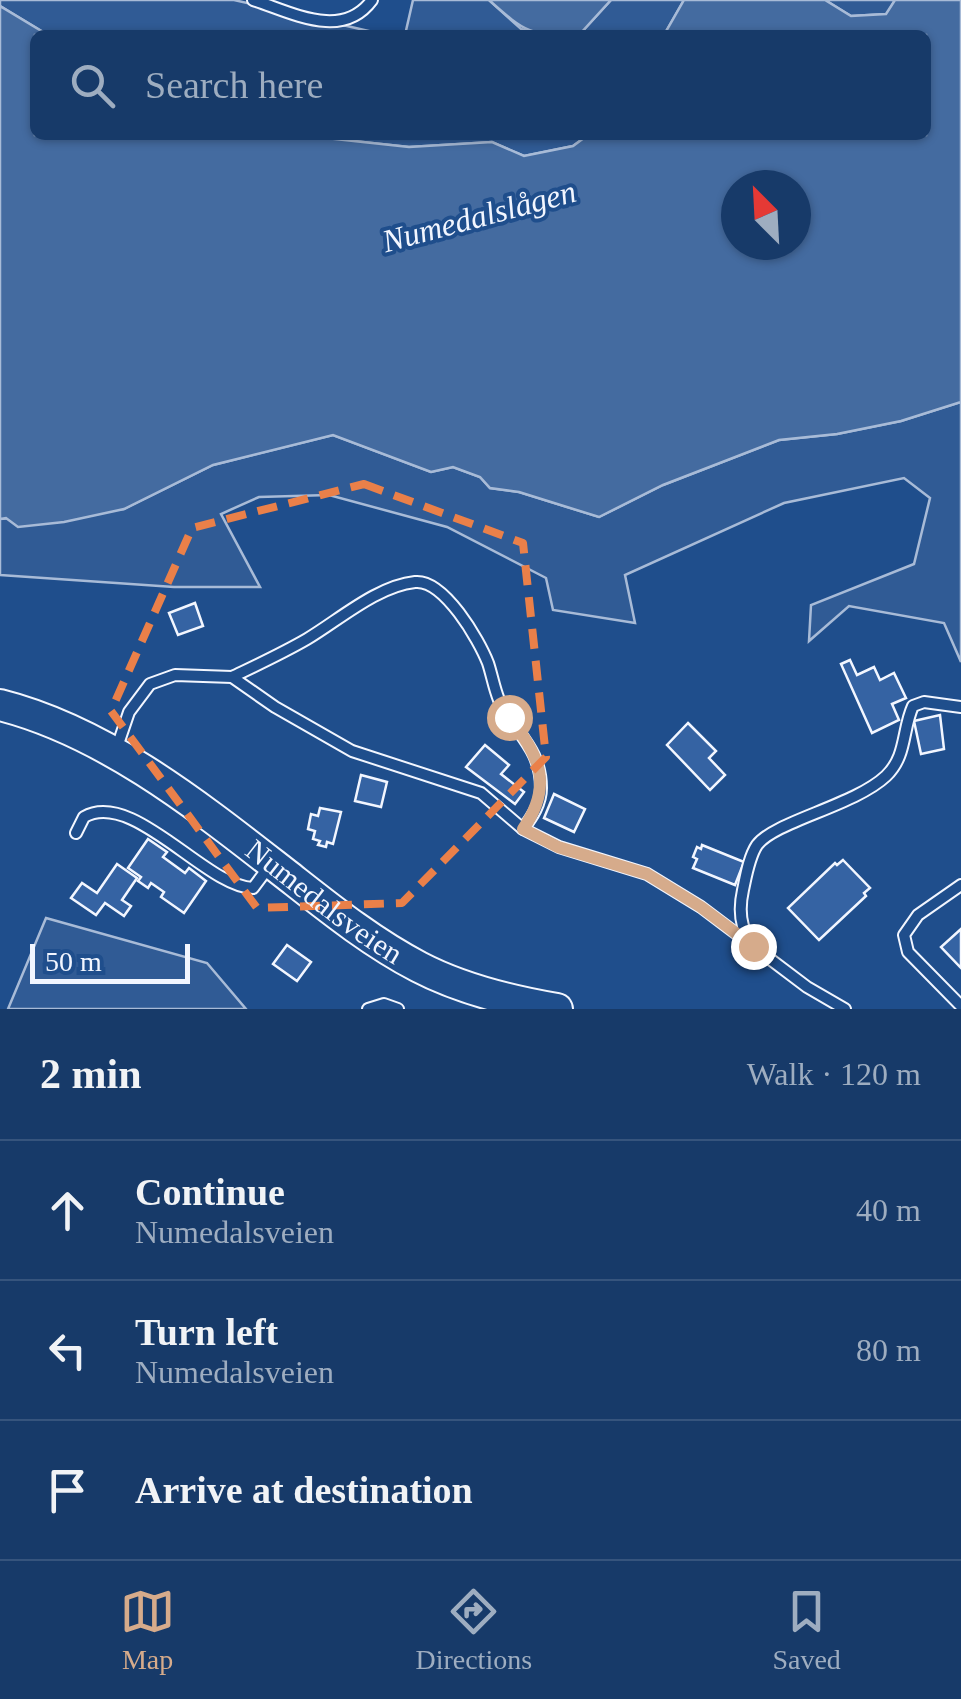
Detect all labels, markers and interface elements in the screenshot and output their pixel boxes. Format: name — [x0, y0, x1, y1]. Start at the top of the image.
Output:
search box — [30, 30, 931, 140]
icon: search — [65, 58, 120, 113]
text: Search here — [145, 64, 323, 106]
north arrow — [721, 170, 811, 260]
water label: Numedalslågen — [377, 173, 580, 259]
route start — [487, 695, 533, 741]
street label: Numedalsveien — [240, 833, 409, 970]
route end — [731, 924, 777, 970]
scale bar — [30, 939, 190, 984]
text: 50 m — [45, 946, 102, 977]
text: 2 min — [40, 1051, 142, 1097]
text: Walk · 120 m — [747, 1056, 921, 1092]
text: Continue — [135, 1171, 285, 1213]
icon: ahead — [40, 1183, 95, 1238]
text: 40 m — [856, 1192, 921, 1228]
text: Numedalsveien — [135, 1214, 334, 1250]
text: Turn left — [135, 1311, 278, 1353]
icon: left — [40, 1323, 95, 1378]
text: 80 m — [856, 1332, 921, 1368]
text: Numedalsveien — [135, 1354, 334, 1390]
icon: arrive — [40, 1463, 95, 1518]
text: Arrive at destination — [135, 1469, 473, 1511]
tab: Map — [120, 1584, 175, 1676]
tab: Directions — [415, 1584, 532, 1676]
tab: Saved — [772, 1584, 841, 1676]

